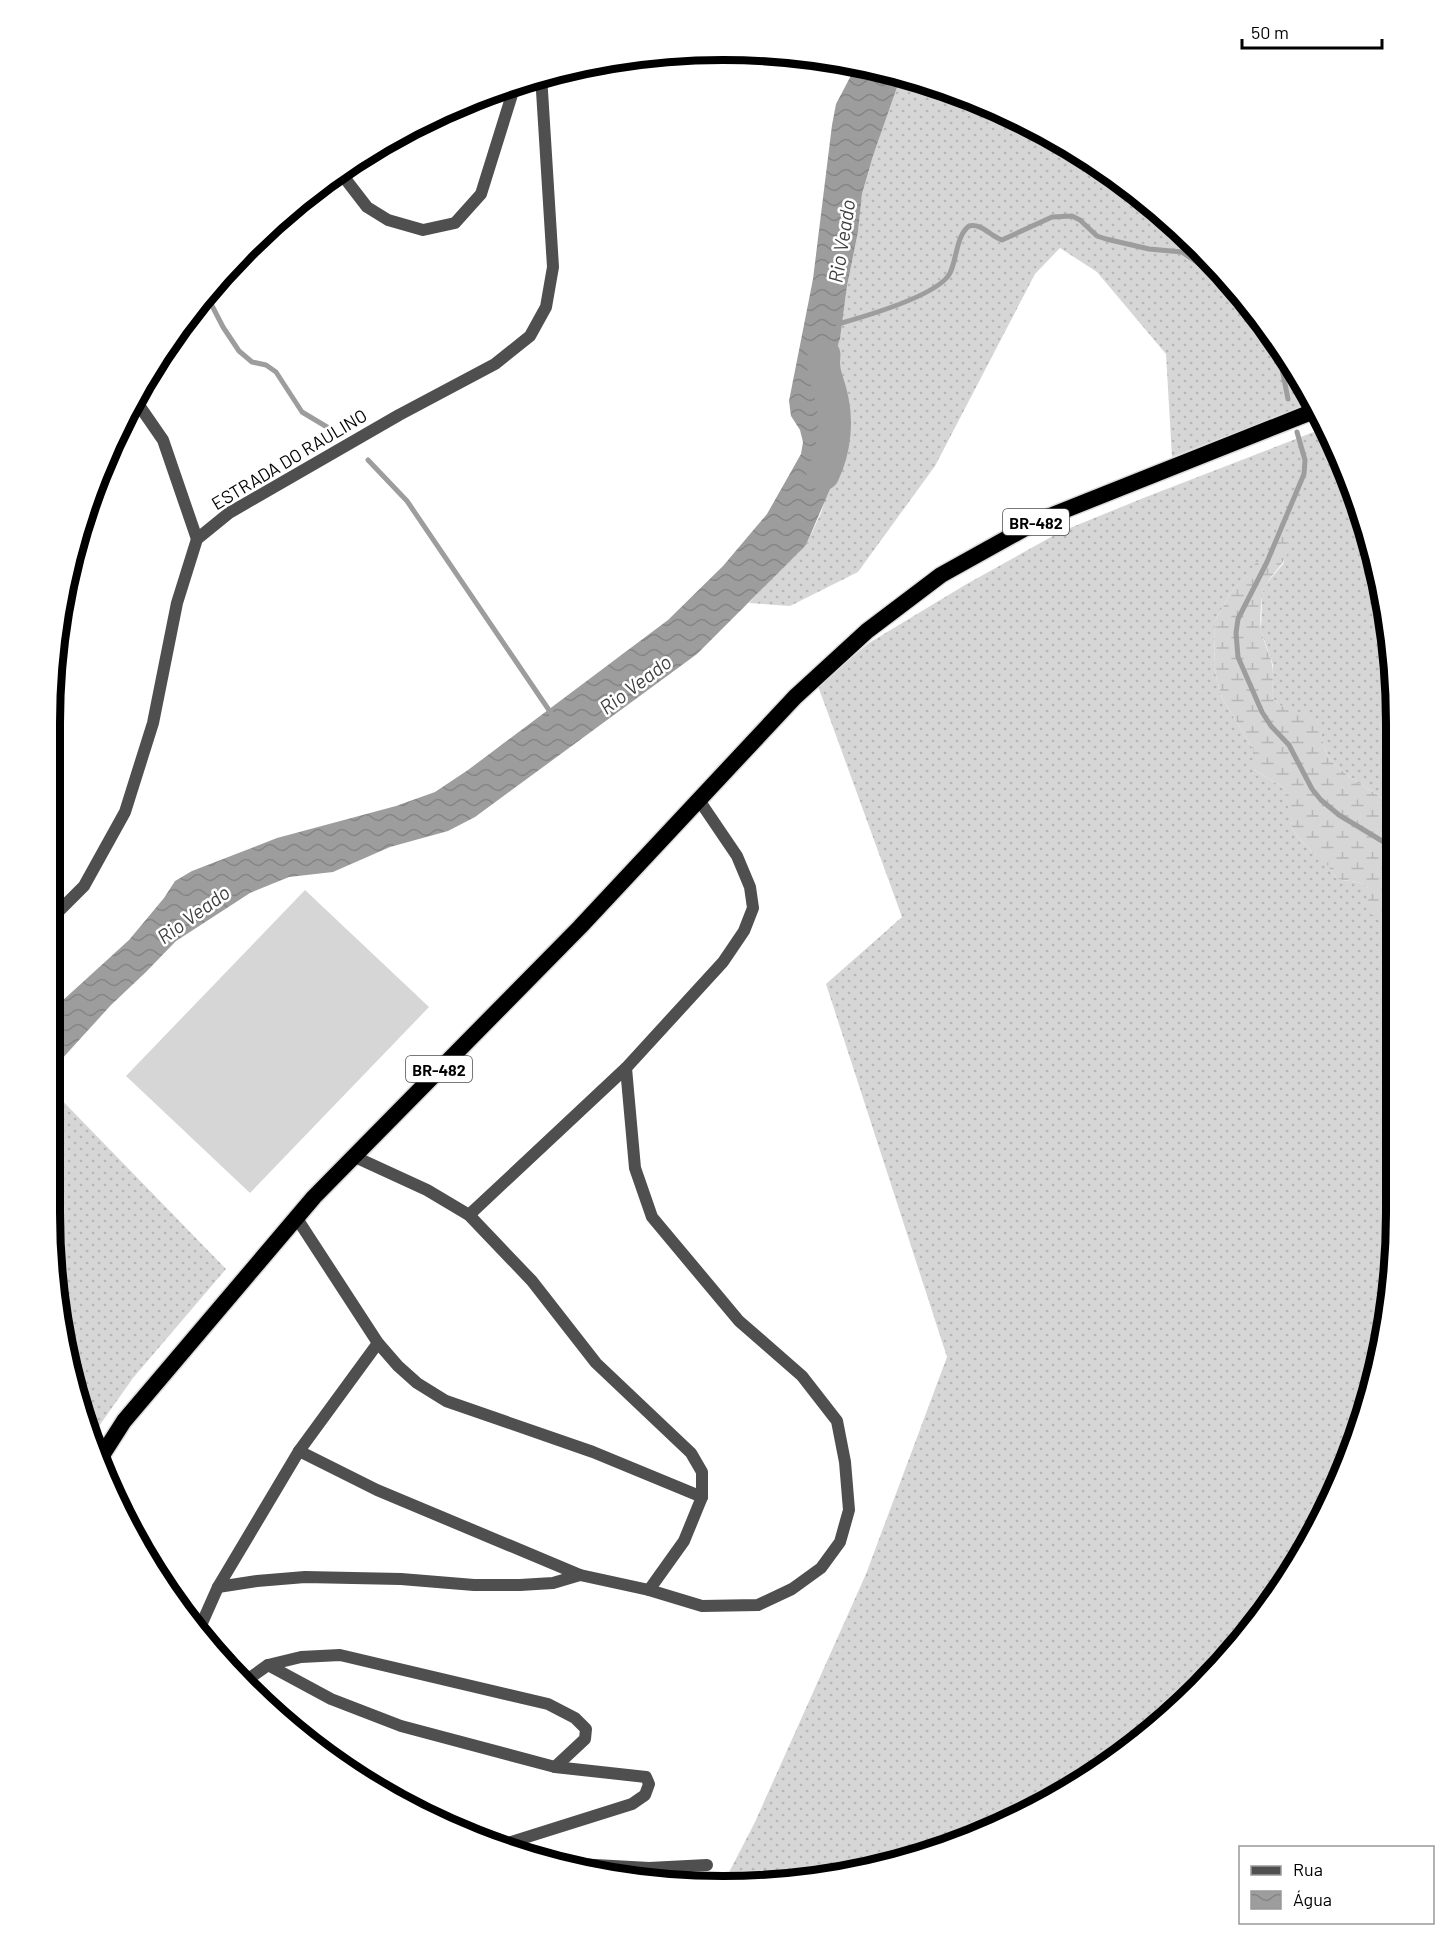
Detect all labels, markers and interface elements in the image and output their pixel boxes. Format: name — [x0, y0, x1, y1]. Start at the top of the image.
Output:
scale bar — [1242, 12, 1382, 50]
text: 50 m — [1251, 21, 1289, 43]
water label: Rio Veado — [823, 198, 859, 284]
street label: ESTRADA DO RAULINO — [207, 404, 371, 514]
road number: BR-482 — [1003, 509, 1069, 535]
water label: Rio Veado — [594, 649, 676, 719]
water label: Rio Veado — [152, 880, 234, 948]
road number: BR-482 — [406, 1056, 472, 1082]
legend — [1239, 1846, 1434, 1924]
text: Rua — [1293, 1858, 1323, 1880]
text: Água — [1293, 1888, 1332, 1910]

